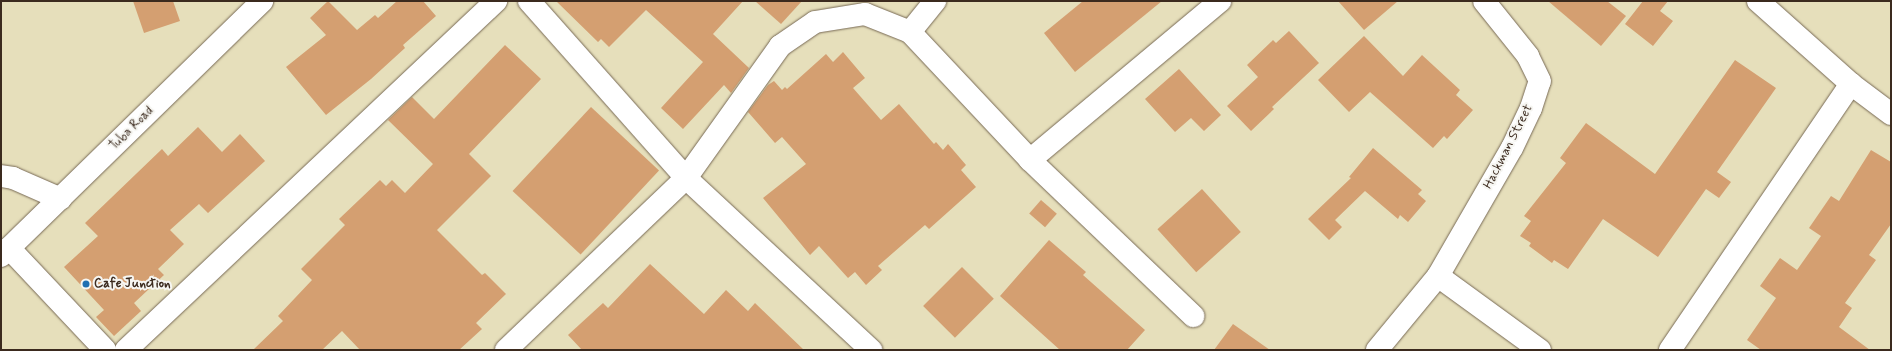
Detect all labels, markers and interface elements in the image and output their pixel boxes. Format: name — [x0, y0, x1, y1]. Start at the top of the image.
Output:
street label: Hackman Street — [1481, 102, 1537, 192]
street label: Tuba Road — [107, 104, 157, 154]
place label: Cafe Junction — [94, 276, 170, 292]
marker: Cafe Junction — [81, 279, 91, 289]

